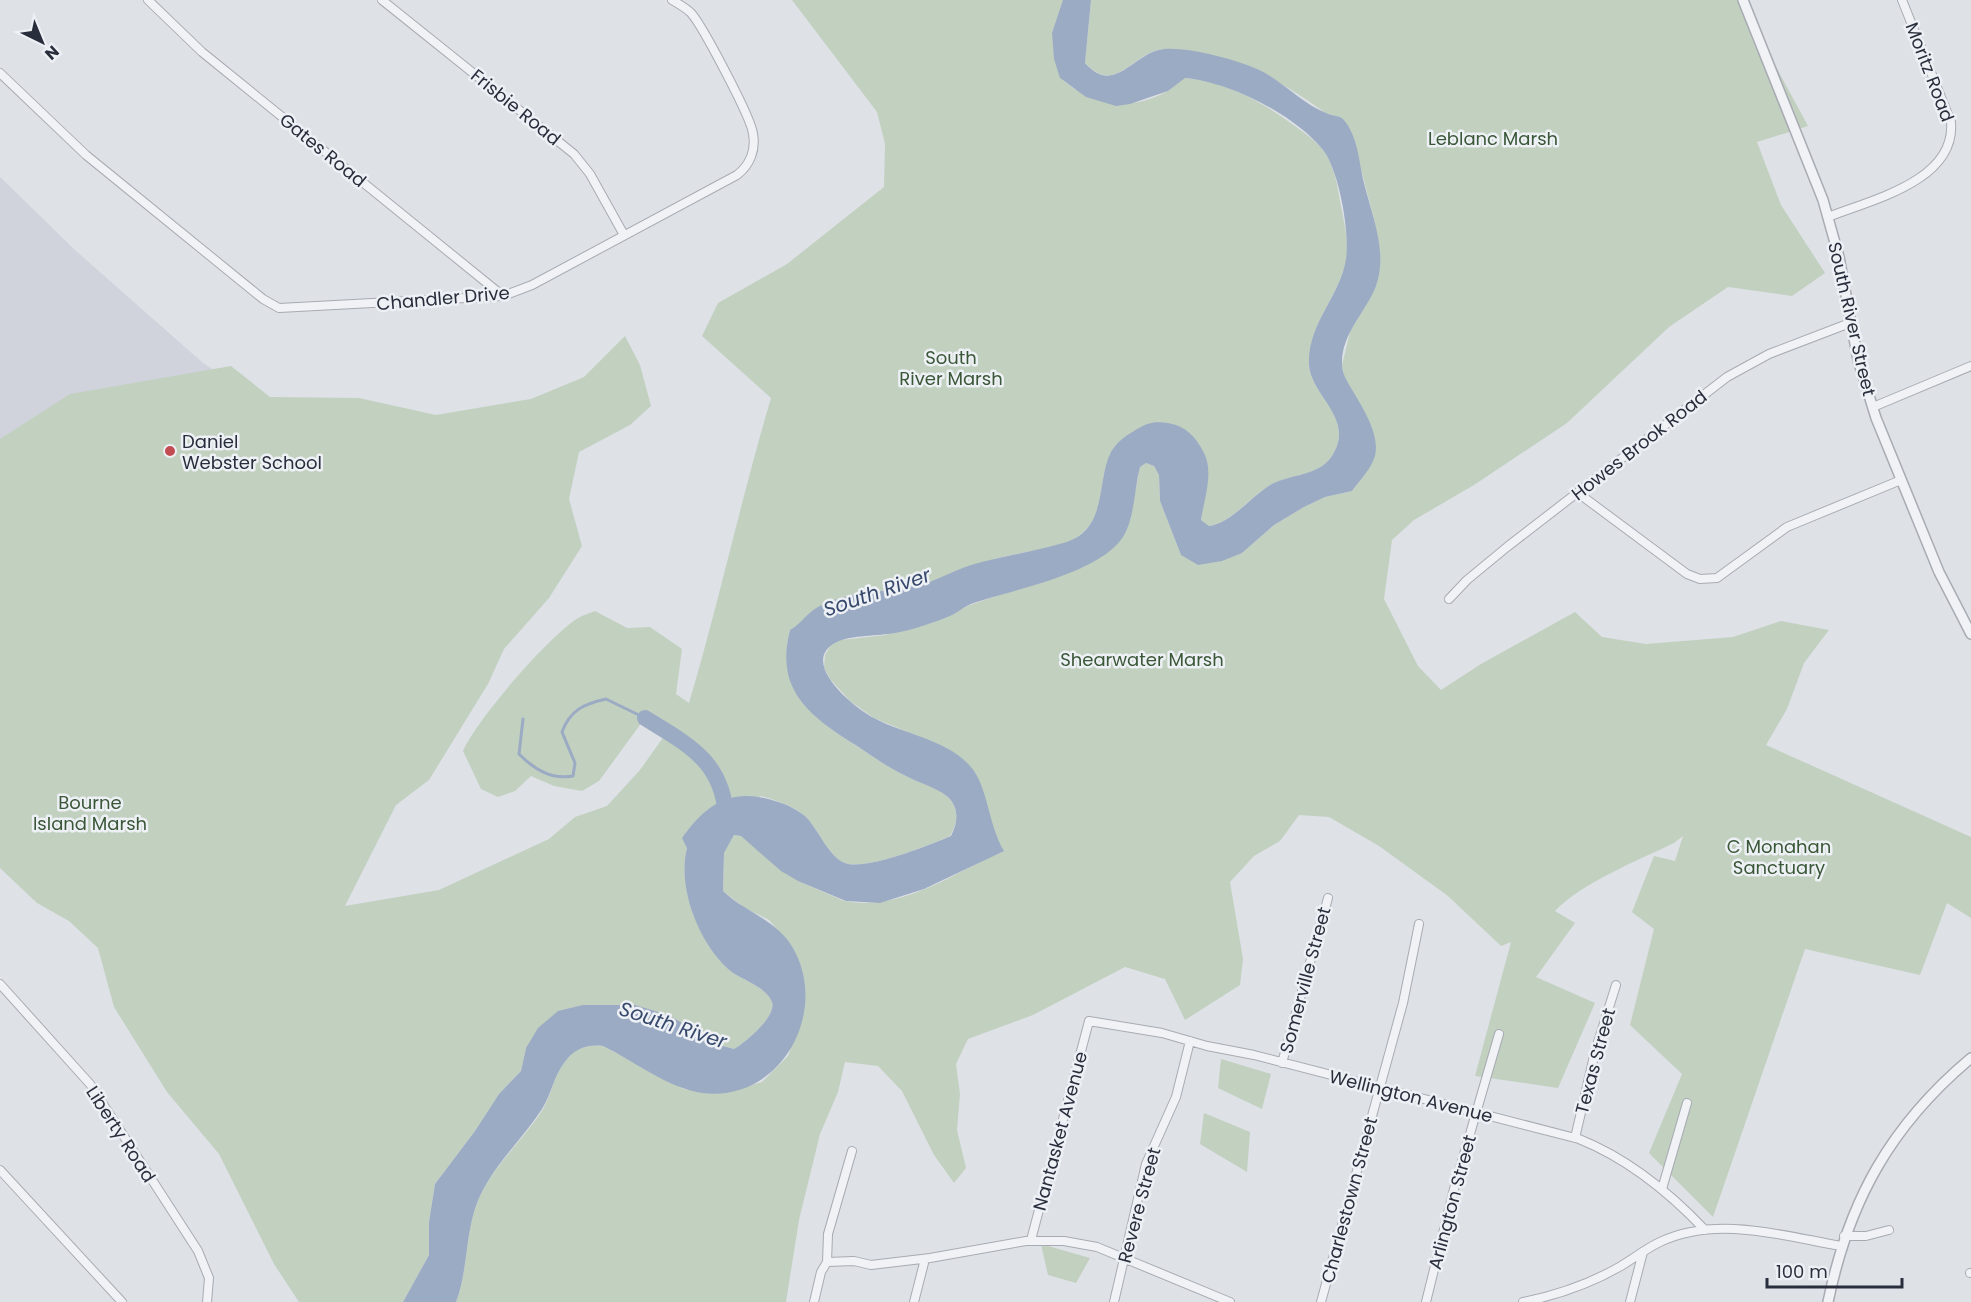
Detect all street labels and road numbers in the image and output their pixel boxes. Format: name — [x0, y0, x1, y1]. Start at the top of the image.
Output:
street label: Moritz Road — [1900, 19, 1960, 125]
street label: Frisbie Road — [466, 63, 566, 151]
street label: Gates Road — [274, 107, 372, 193]
street label: South River Street — [1822, 240, 1882, 398]
street label: Chandler Drive — [375, 280, 511, 316]
street label: Howes Brook Road — [1566, 384, 1712, 506]
street label: Somerville Street — [1273, 904, 1337, 1056]
street label: Texas Street — [1569, 1005, 1621, 1117]
street label: Nantasket Avenue — [1027, 1049, 1093, 1213]
street label: Wellington Avenue — [1327, 1064, 1495, 1128]
street label: Liberty Road — [80, 1081, 162, 1187]
street label: Charlestown Street — [1315, 1114, 1383, 1286]
street label: Arlington Street — [1422, 1132, 1482, 1272]
street label: Revere Street — [1112, 1144, 1166, 1266]

